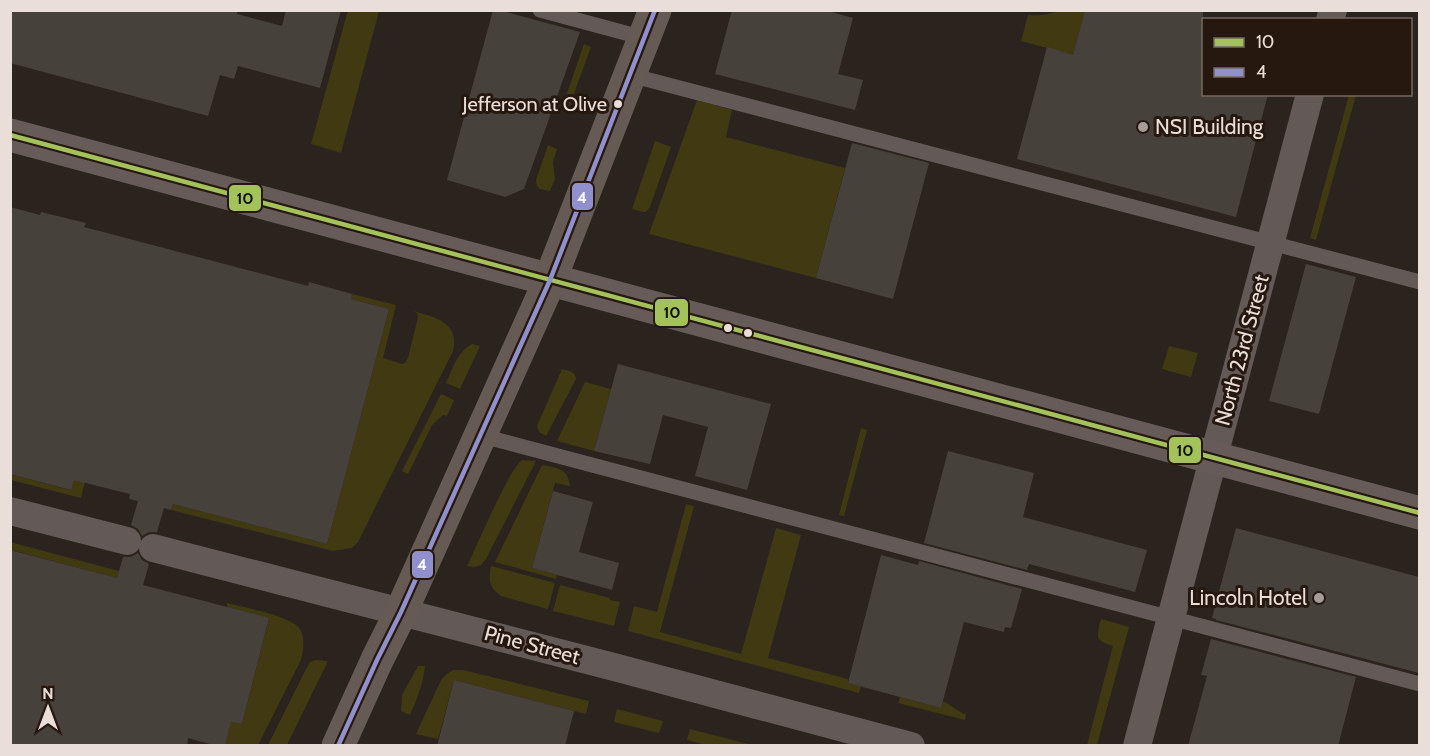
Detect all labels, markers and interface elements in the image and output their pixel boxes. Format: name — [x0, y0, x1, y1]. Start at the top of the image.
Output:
legend — [1202, 18, 1412, 96]
text: 10 — [1256, 31, 1274, 53]
text: 4 — [1256, 61, 1266, 83]
place label: Jefferson at Olive — [462, 92, 607, 116]
marker: Jefferson at Olive — [612, 98, 624, 110]
place label: NSI Building — [1155, 114, 1264, 139]
marker: NSI Building — [1136, 120, 1150, 134]
line badge: 4 — [571, 182, 594, 211]
line badge: 10 — [228, 184, 262, 212]
text: 4 — [577, 188, 587, 207]
text: 10 — [236, 189, 254, 208]
street label: North 23rd Street — [1209, 272, 1274, 428]
line badge: 10 — [654, 298, 689, 327]
text: 10 — [663, 303, 681, 322]
unlabelled marker — [722, 322, 734, 334]
unlabelled marker — [742, 327, 754, 339]
line badge: 10 — [1168, 436, 1202, 464]
text: 10 — [1176, 441, 1194, 460]
line badge: 4 — [411, 550, 434, 579]
text: 4 — [417, 555, 427, 574]
place label: Lincoln Hotel — [1189, 585, 1307, 610]
marker: Lincoln Hotel — [1312, 591, 1326, 605]
street label: Pine Street — [482, 620, 582, 669]
north arrow — [18, 678, 78, 738]
text: N — [42, 684, 54, 703]

